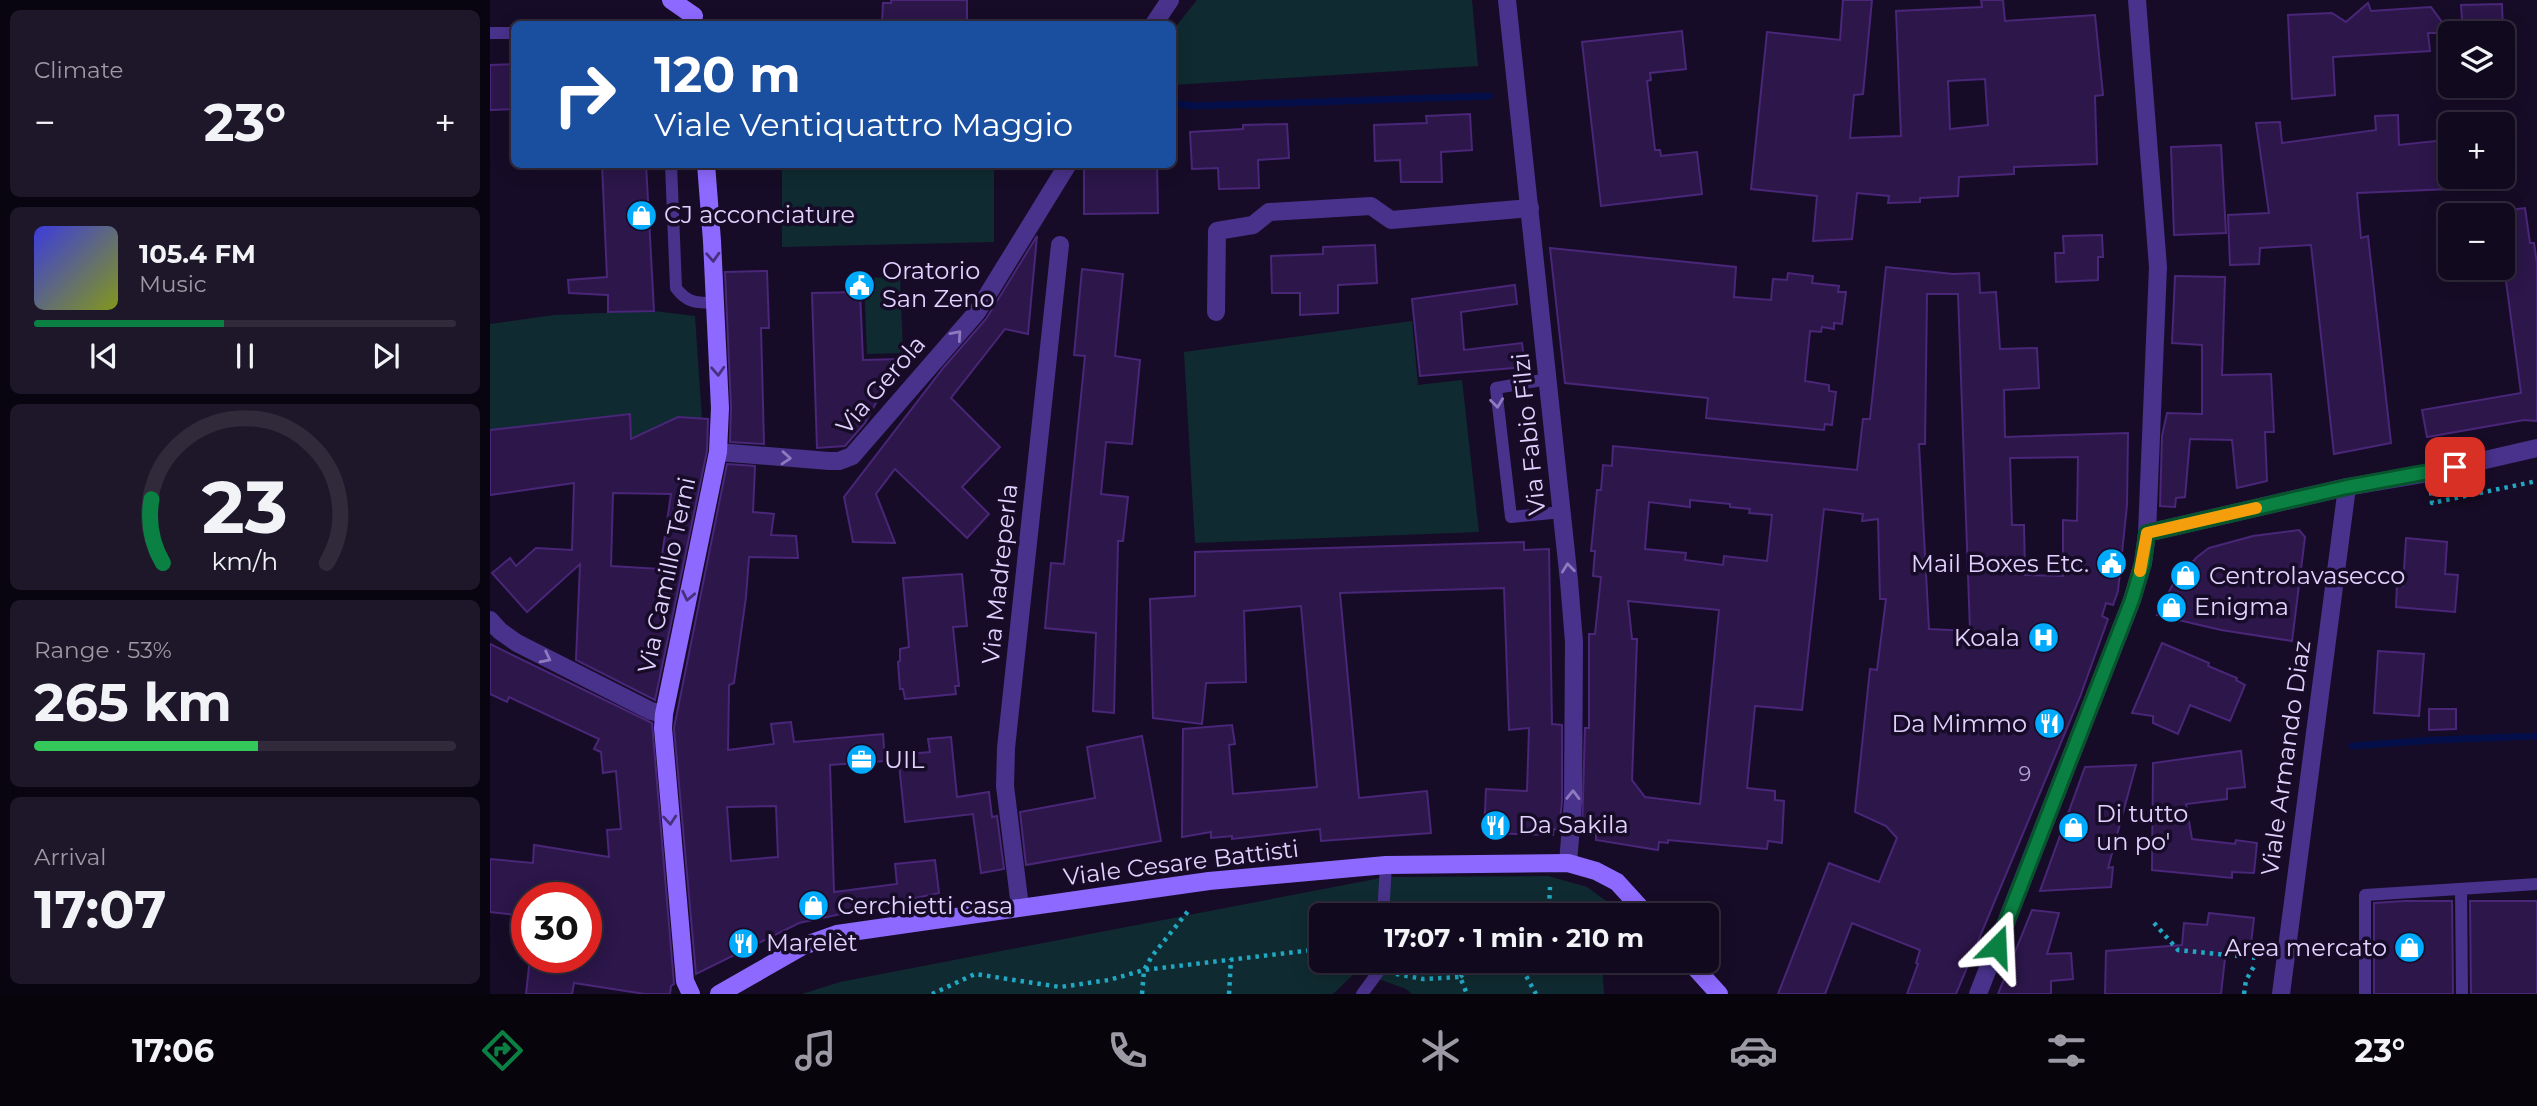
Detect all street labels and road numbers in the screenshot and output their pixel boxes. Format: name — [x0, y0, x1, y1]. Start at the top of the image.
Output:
street label: Via Gerola — [830, 329, 931, 440]
street label: Via Fabio Filzi — [1506, 351, 1551, 517]
street label: Via Camillo Terni — [632, 474, 701, 675]
street label: Via Madreperla — [976, 482, 1023, 666]
street label: Viale Armando Diaz — [2255, 639, 2316, 877]
street label: Viale Cesare Battisti — [1062, 834, 1300, 891]

